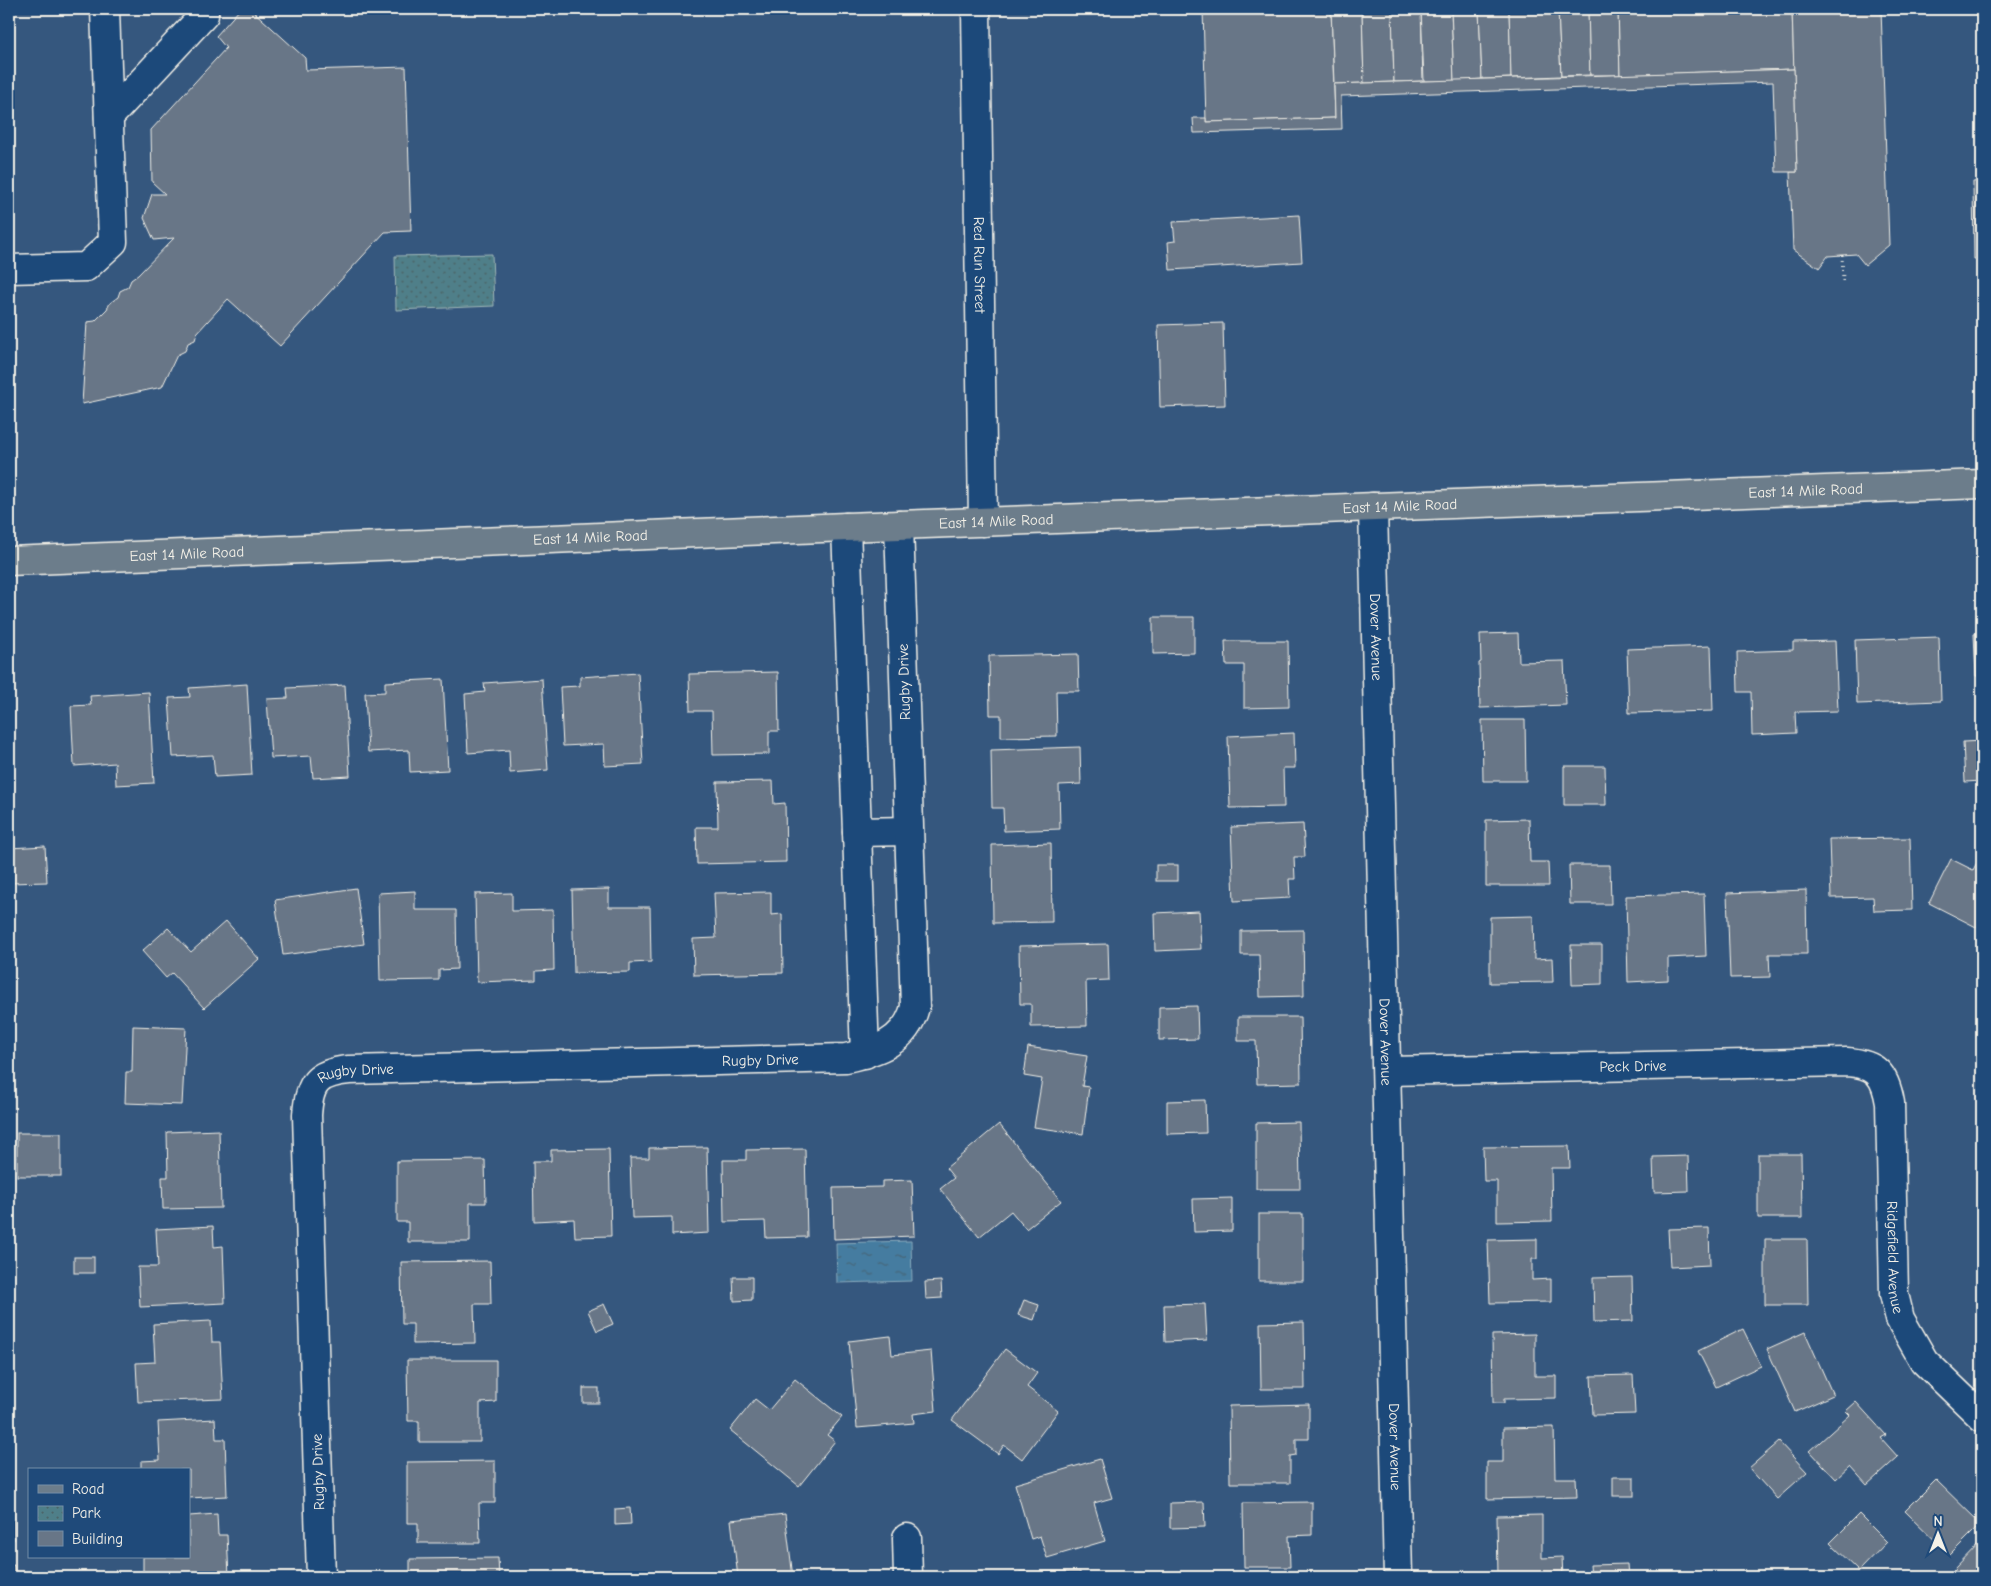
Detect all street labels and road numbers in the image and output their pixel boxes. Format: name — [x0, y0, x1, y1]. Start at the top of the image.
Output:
street label: Red Run Street — [970, 216, 989, 314]
street label: East 14 Mile Road — [1748, 480, 1863, 502]
street label: East 14 Mile Road — [1342, 495, 1458, 517]
street label: East 14 Mile Road — [939, 510, 1054, 532]
street label: East 14 Mile Road — [533, 526, 648, 549]
street label: East 14 Mile Road — [129, 542, 245, 565]
street label: Dover Avenue — [1366, 593, 1386, 681]
street label: Rugby Drive — [894, 643, 914, 721]
street label: Dover Avenue — [1375, 998, 1396, 1086]
street label: Rugby Drive — [722, 1050, 799, 1070]
street label: Peck Drive — [1599, 1057, 1667, 1076]
street label: Rugby Drive — [314, 1060, 394, 1087]
street label: Ridgefield Avenue — [1883, 1201, 1907, 1316]
street label: Dover Avenue — [1385, 1403, 1405, 1491]
street label: Rugby Drive — [308, 1433, 328, 1511]

